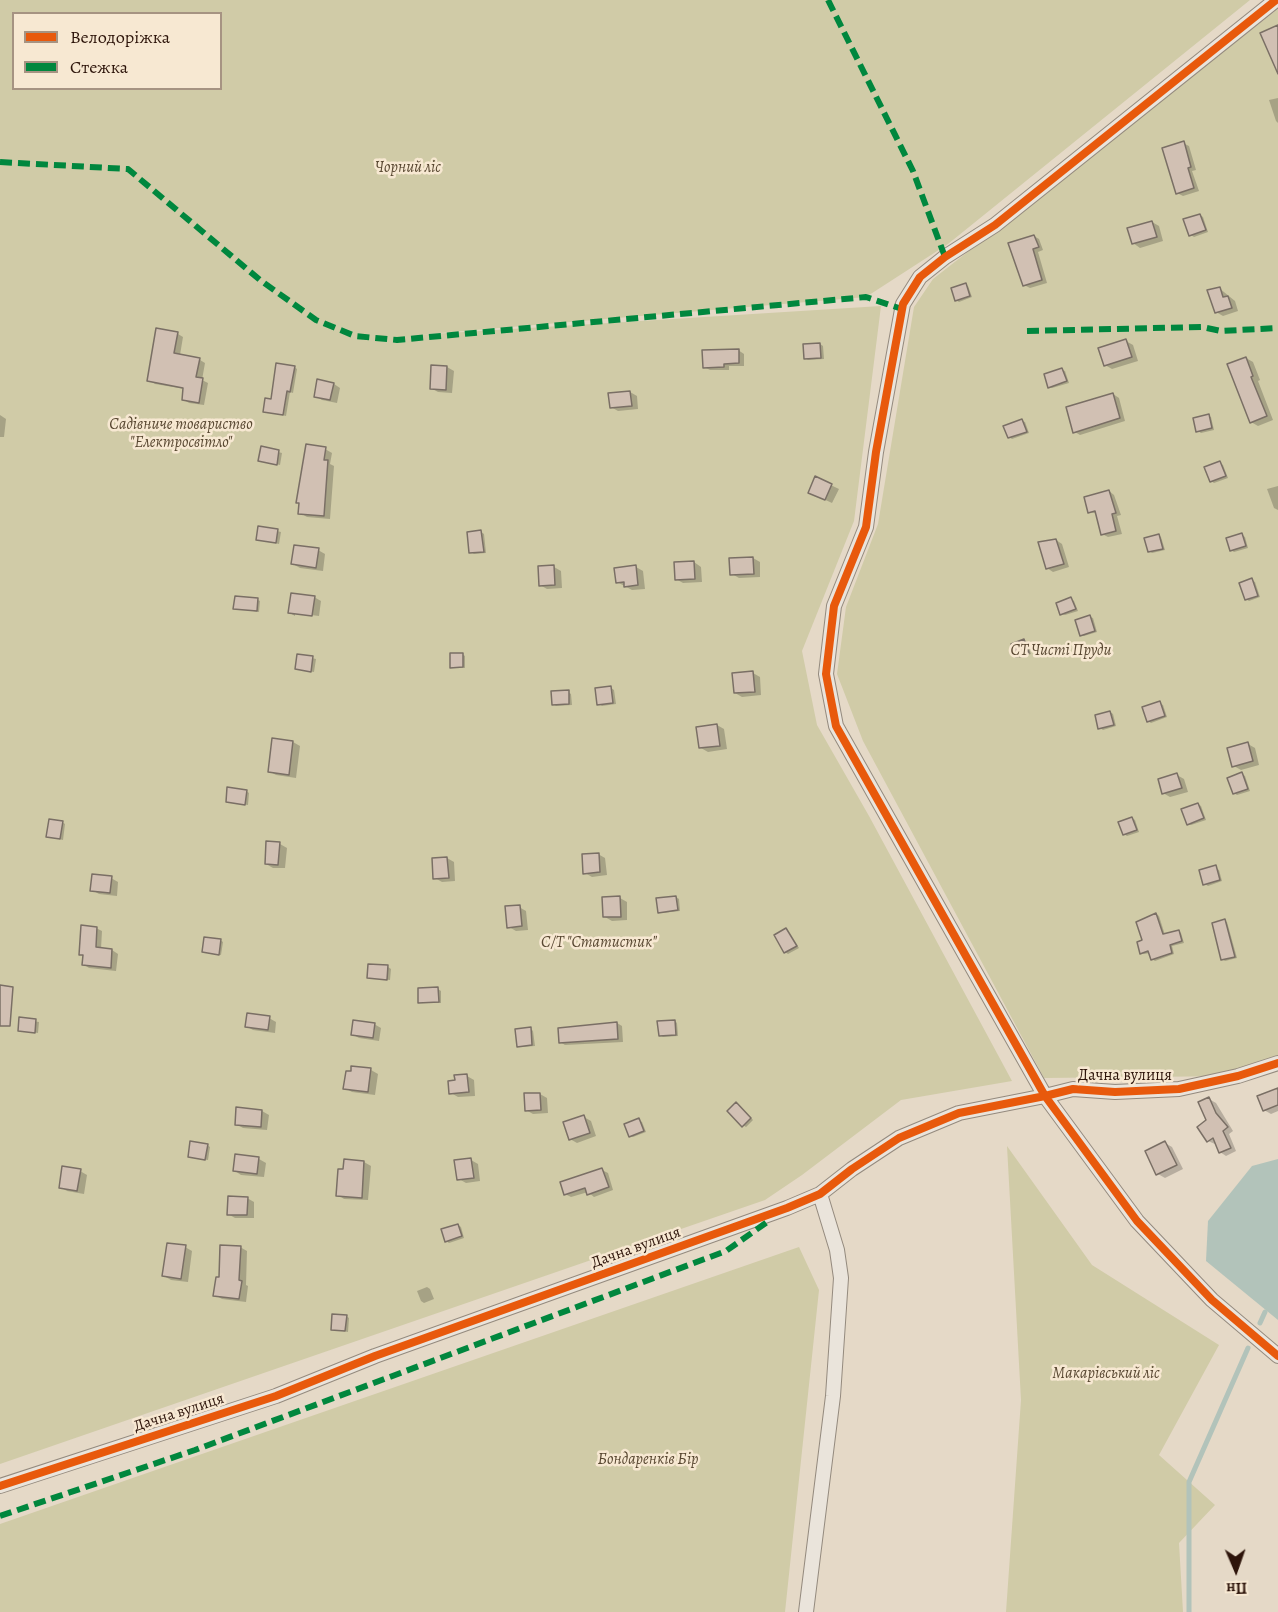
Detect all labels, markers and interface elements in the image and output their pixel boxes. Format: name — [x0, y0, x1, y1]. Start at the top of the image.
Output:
legend — [12, 12, 222, 90]
text: Велодоріжка — [70, 25, 170, 49]
text: Стежка — [70, 55, 128, 79]
park label: Чорний ліс — [375, 158, 441, 178]
park label: Садівниче товариство "Електросвітло" — [109, 415, 253, 453]
park label: СТ Чисті Пруди — [1011, 641, 1111, 661]
park label: С/Т "Статистик" — [541, 933, 657, 953]
street label: Дачна вулиця — [1078, 1066, 1172, 1086]
street label: Дачна вулиця — [589, 1223, 683, 1273]
park label: Макарівський ліс — [1052, 1364, 1160, 1384]
street label: Дачна вулиця — [131, 1389, 227, 1437]
park label: Бондаренків Бір — [597, 1450, 699, 1470]
north arrow — [1206, 1540, 1266, 1600]
text: Пн — [1226, 1577, 1247, 1599]

